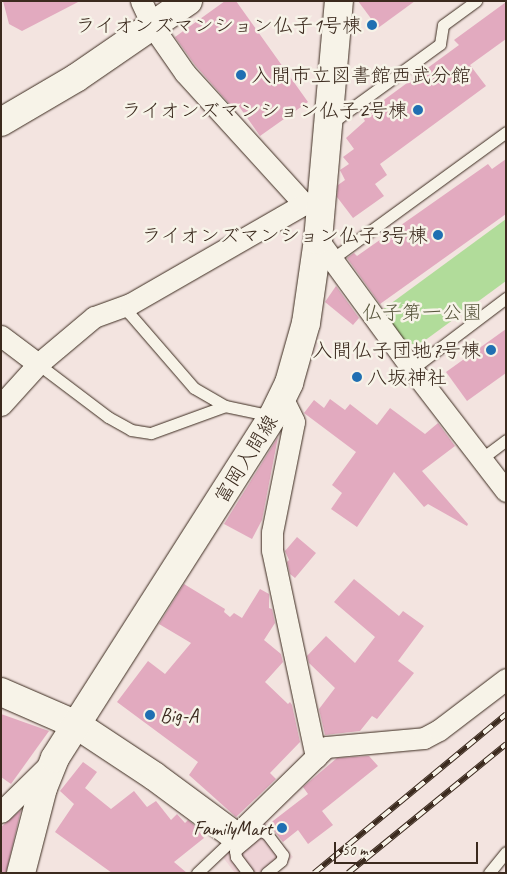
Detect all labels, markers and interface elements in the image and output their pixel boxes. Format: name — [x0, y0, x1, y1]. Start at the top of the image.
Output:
place label: ライオンズマンション仏子1号棟 — [73, 13, 362, 37]
marker: ライオンズマンション仏子1号棟 — [366, 19, 378, 31]
place label: 入間市立図書館西武分館 — [251, 63, 471, 87]
marker: 入間市立図書館西武分館 — [235, 69, 247, 81]
place label: ライオンズマンション仏子2号棟 — [119, 98, 408, 122]
marker: ライオンズマンション仏子2号棟 — [412, 104, 424, 116]
place label: ライオンズマンション仏子3号棟 — [139, 223, 428, 247]
marker: ライオンズマンション仏子3号棟 — [432, 229, 444, 241]
park label: 仏子第一公園 — [362, 300, 482, 324]
place label: 入間仏子団地7号棟 — [312, 338, 481, 362]
marker: 入間仏子団地7号棟 — [485, 344, 497, 356]
place label: 八坂神社 — [367, 365, 447, 389]
marker: 八坂神社 — [351, 371, 363, 383]
street label: 富岡入間線 — [209, 410, 283, 508]
place label: Big-A — [160, 703, 198, 727]
marker: Big-A — [144, 709, 156, 721]
place label: FamilyMart — [193, 816, 272, 840]
marker: FamilyMart — [276, 822, 288, 834]
scale bar — [337, 832, 481, 864]
text: 50 m — [342, 841, 368, 860]

